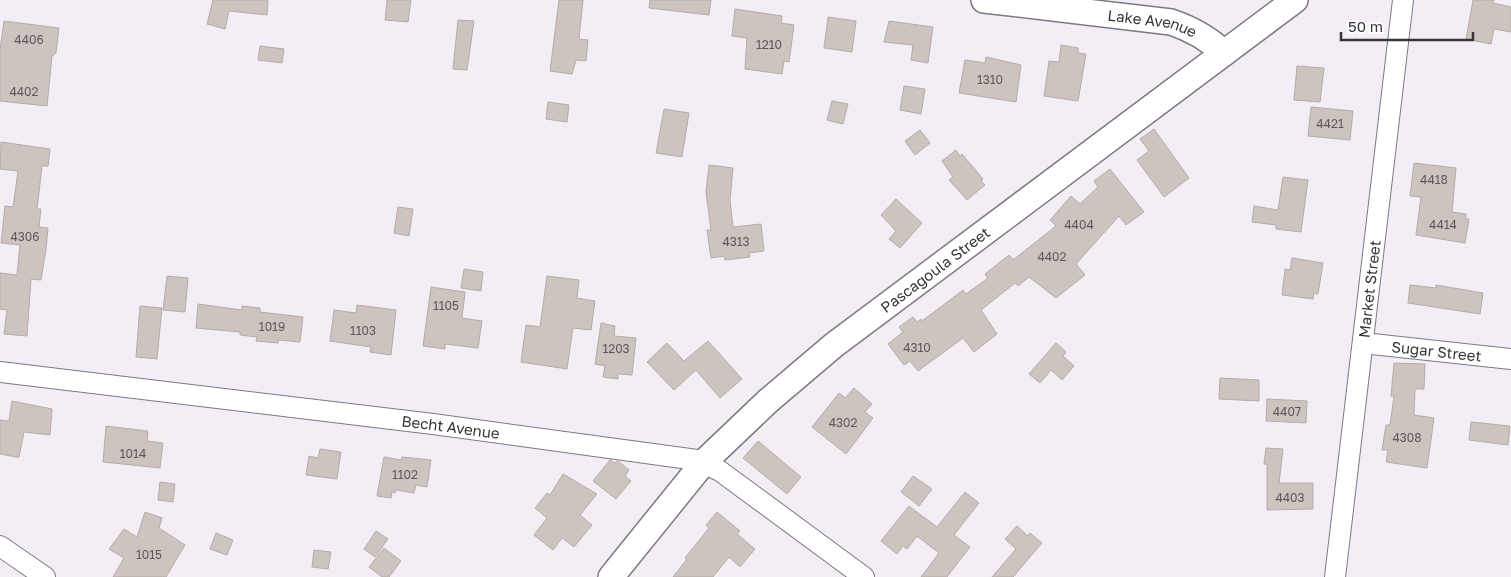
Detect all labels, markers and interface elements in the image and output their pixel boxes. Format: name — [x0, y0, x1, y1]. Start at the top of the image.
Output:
street label: Lake Avenue — [1107, 6, 1200, 41]
scale bar — [1341, 10, 1474, 42]
text: 50 m — [1348, 17, 1383, 35]
house number: 4406 — [14, 32, 44, 47]
house number: 1210 — [756, 37, 782, 52]
house number: 1310 — [977, 72, 1003, 87]
house number: 4402 — [9, 84, 39, 99]
house number: 4421 — [1316, 116, 1344, 131]
house number: 4418 — [1420, 172, 1448, 187]
house number: 4404 — [1064, 217, 1094, 232]
house number: 4414 — [1429, 217, 1457, 232]
street label: Pascagoula Street — [877, 223, 993, 316]
house number: 4306 — [10, 229, 40, 244]
house number: 4313 — [722, 234, 750, 249]
street label: Market Street — [1354, 239, 1384, 339]
house number: 4402 — [1037, 249, 1067, 264]
house number: 1105 — [433, 298, 459, 313]
house number: 1019 — [259, 319, 285, 334]
house number: 1103 — [350, 323, 376, 338]
street label: Sugar Street — [1391, 337, 1483, 365]
house number: 4310 — [903, 340, 931, 355]
house number: 1203 — [602, 341, 630, 356]
house number: 4407 — [1273, 404, 1301, 419]
street label: Becht Avenue — [401, 411, 501, 442]
house number: 4302 — [829, 415, 857, 430]
house number: 4308 — [1392, 430, 1422, 445]
house number: 1014 — [120, 446, 146, 461]
house number: 1102 — [392, 467, 418, 482]
house number: 4403 — [1275, 490, 1305, 505]
house number: 1015 — [136, 547, 162, 562]

